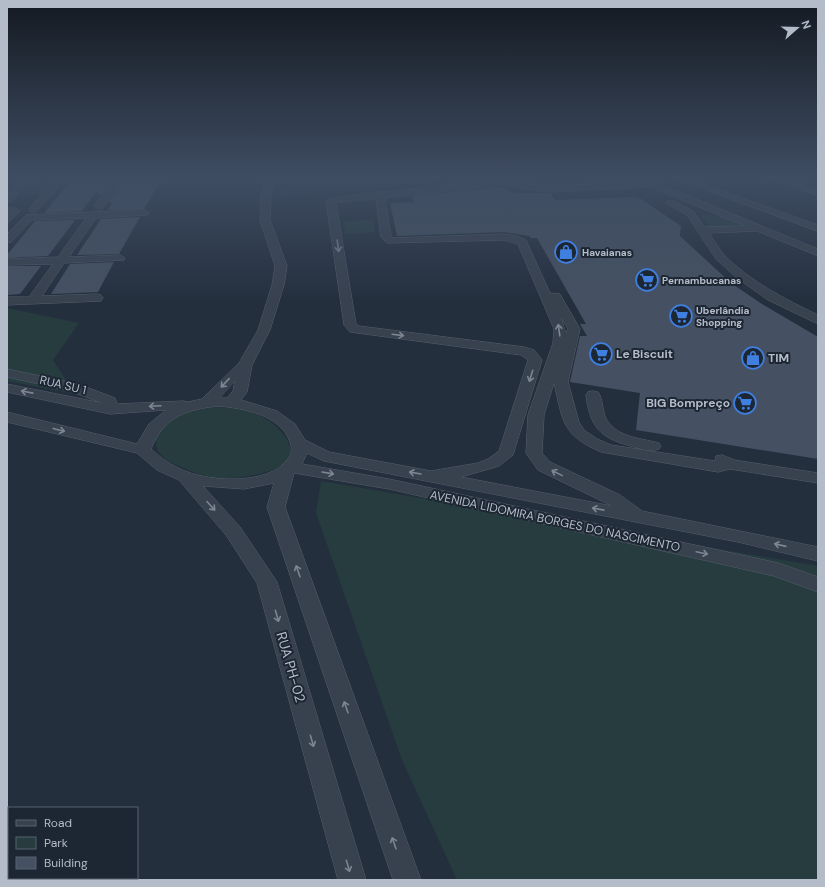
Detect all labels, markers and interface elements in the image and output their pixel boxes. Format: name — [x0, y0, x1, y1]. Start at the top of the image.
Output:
north arrow — [777, 8, 817, 48]
text: N — [798, 18, 814, 31]
one-way arrow — [334, 239, 342, 252]
shop icon: Havaianas — [553, 239, 579, 265]
place label: Havaianas — [582, 246, 632, 259]
supermarket icon: Pernambucanas — [634, 267, 660, 293]
place label: Pernambucanas — [662, 274, 741, 287]
supermarket icon: Uberlândia Shopping — [668, 303, 694, 329]
place label: Uberlândia Shopping — [696, 304, 749, 329]
one-way arrow — [555, 324, 563, 337]
one-way arrow — [392, 331, 405, 339]
supermarket icon: Le Biscuit — [588, 341, 614, 367]
shop icon: TIM — [740, 345, 766, 371]
place label: Le Biscuit — [616, 346, 673, 362]
place label: TIM — [768, 350, 789, 366]
one-way arrow — [527, 369, 534, 382]
street label: RUA SU 1 — [38, 372, 88, 398]
one-way arrow — [220, 378, 230, 388]
one-way arrow — [21, 388, 34, 396]
supermarket icon: BIG Bompreço — [732, 390, 758, 416]
place label: BIG Bompreço — [646, 395, 730, 411]
one-way arrow — [149, 403, 162, 410]
one-way arrow — [52, 426, 65, 434]
one-way arrow — [409, 469, 422, 477]
one-way arrow — [551, 469, 563, 476]
one-way arrow — [321, 470, 334, 478]
street label: AVENIDA LIDOMIRA BORGES DO NASCIMENTO — [429, 487, 681, 555]
one-way arrow — [206, 501, 215, 511]
one-way arrow — [591, 504, 604, 512]
one-way arrow — [774, 541, 787, 548]
one-way arrow — [695, 549, 708, 557]
one-way arrow — [294, 566, 302, 578]
one-way arrow — [274, 609, 281, 622]
street label: RUA PH-02 — [272, 630, 310, 704]
one-way arrow — [342, 701, 349, 714]
one-way arrow — [309, 734, 316, 747]
legend — [8, 807, 138, 879]
text: Road — [44, 815, 72, 831]
text: Park — [44, 835, 68, 851]
one-way arrow — [389, 838, 397, 850]
text: Building — [44, 855, 88, 871]
one-way arrow — [345, 860, 352, 873]

